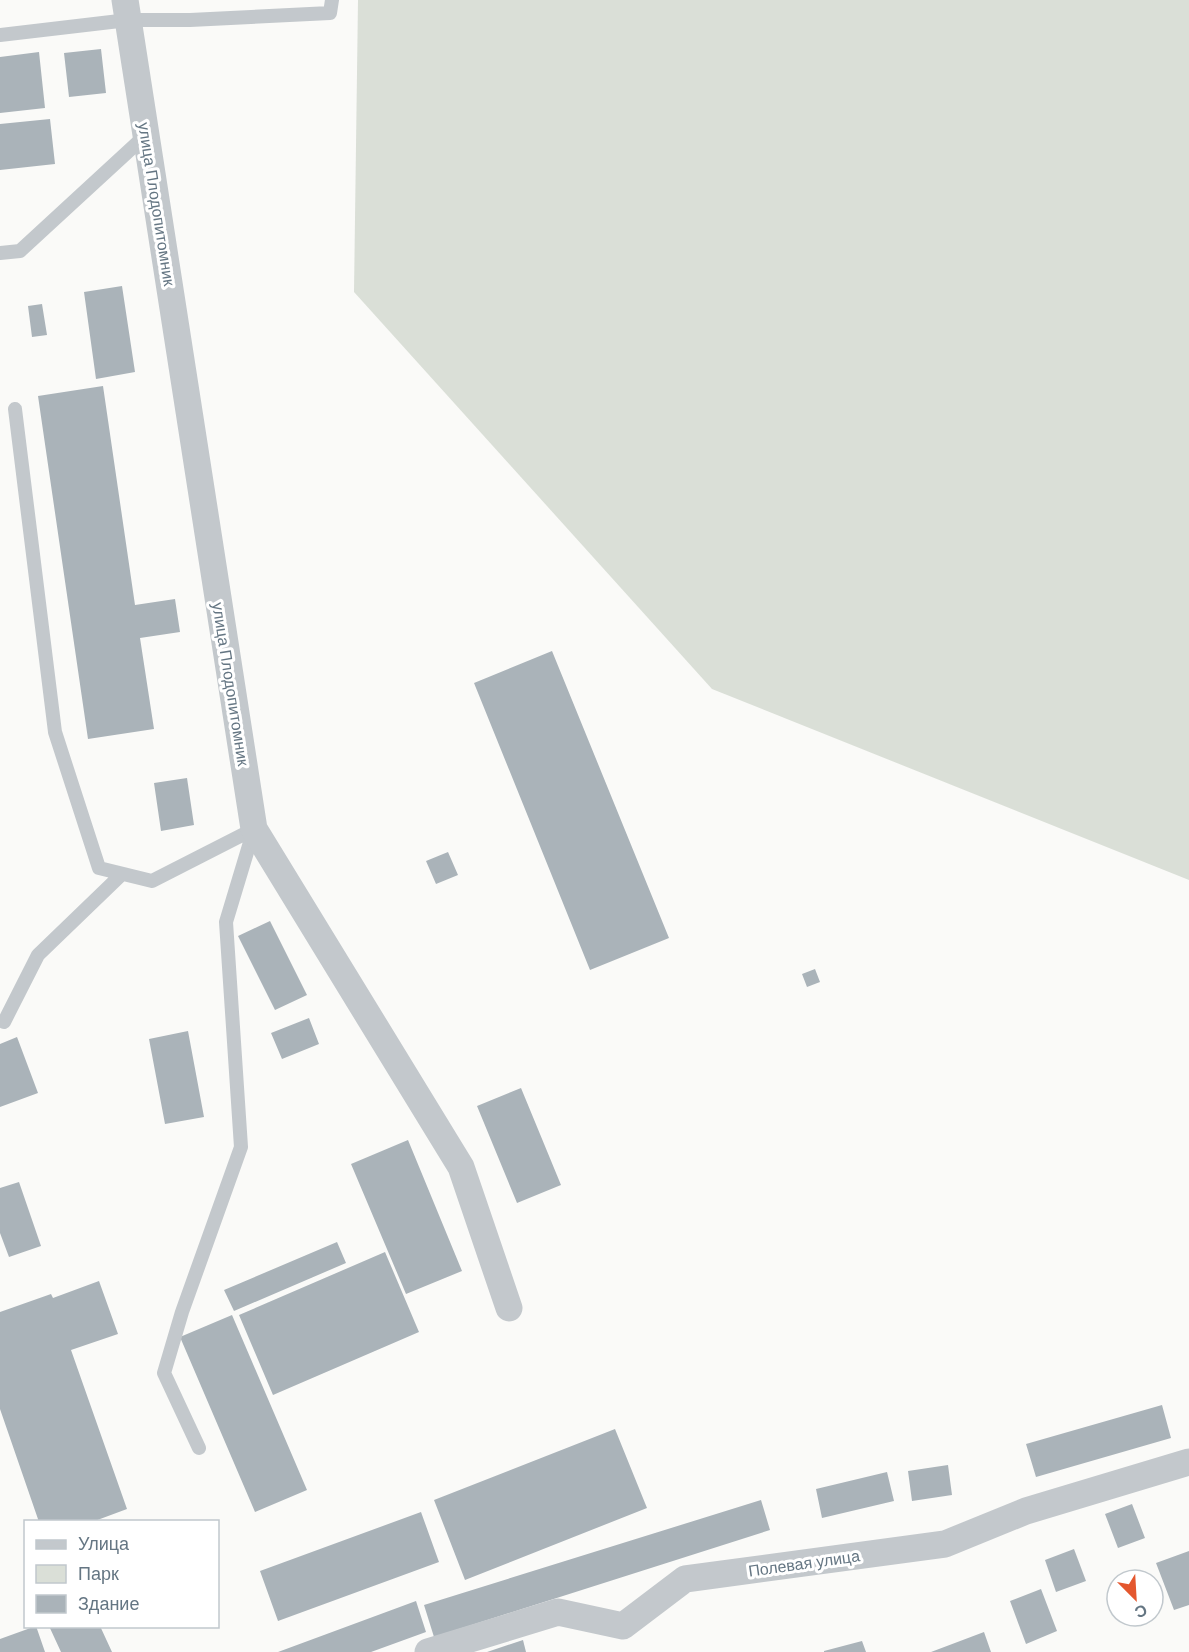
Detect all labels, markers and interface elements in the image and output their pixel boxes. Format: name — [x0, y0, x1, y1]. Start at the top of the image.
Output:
street label: улица Плодопитомник — [133, 121, 180, 288]
street label: улица Плодопитомник — [207, 601, 254, 768]
legend — [24, 1520, 219, 1628]
text: Улица — [78, 1532, 130, 1556]
street label: Полевая улица — [747, 1545, 861, 1582]
text: Парк — [78, 1562, 119, 1586]
north arrow — [1105, 1568, 1165, 1628]
text: Здание — [78, 1592, 139, 1616]
text: С — [1131, 1599, 1150, 1623]

